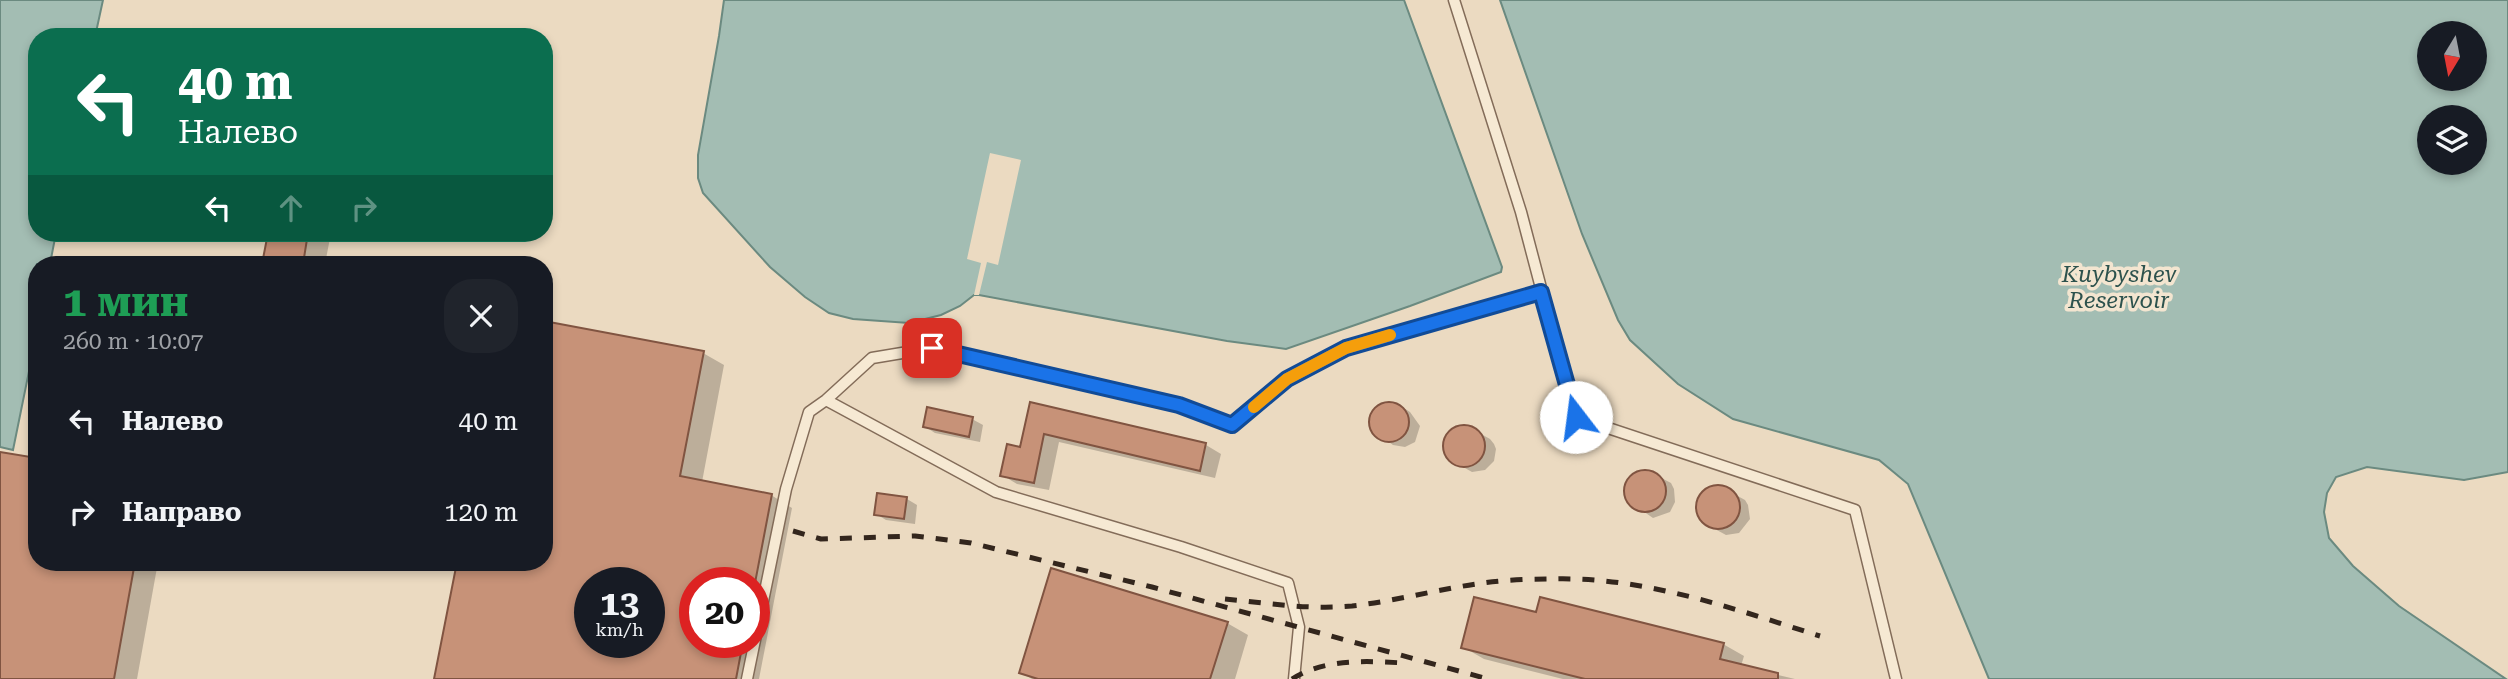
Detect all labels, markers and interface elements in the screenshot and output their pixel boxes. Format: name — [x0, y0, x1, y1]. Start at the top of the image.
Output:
north arrow — [2417, 21, 2487, 91]
map controls — [2417, 21, 2487, 175]
text: 40 m — [178, 54, 293, 111]
icon: left — [63, 56, 154, 147]
button: layers — [2417, 105, 2487, 175]
text: Налево — [178, 113, 298, 151]
icon: left — [199, 189, 237, 227]
icon: ahead — [272, 189, 310, 227]
icon: right — [345, 189, 383, 227]
water label: Kuybyshev Reservoir — [2061, 261, 2177, 314]
text: 1 мин — [63, 277, 188, 326]
button: close — [444, 279, 518, 353]
pin — [902, 318, 962, 378]
text: 260 m · 10:07 — [63, 328, 203, 355]
icon: arrive — [913, 329, 951, 367]
position arrow — [1539, 380, 1613, 454]
icon: left — [63, 402, 101, 440]
text: Налево — [122, 406, 223, 436]
text: 40 m — [459, 406, 518, 436]
icon: right — [63, 493, 101, 531]
text: Направо — [122, 497, 242, 527]
text: 120 m — [444, 497, 518, 527]
speed limit sign: 20 — [679, 567, 770, 658]
text: 13 — [600, 583, 639, 624]
text: km/h — [595, 619, 644, 640]

